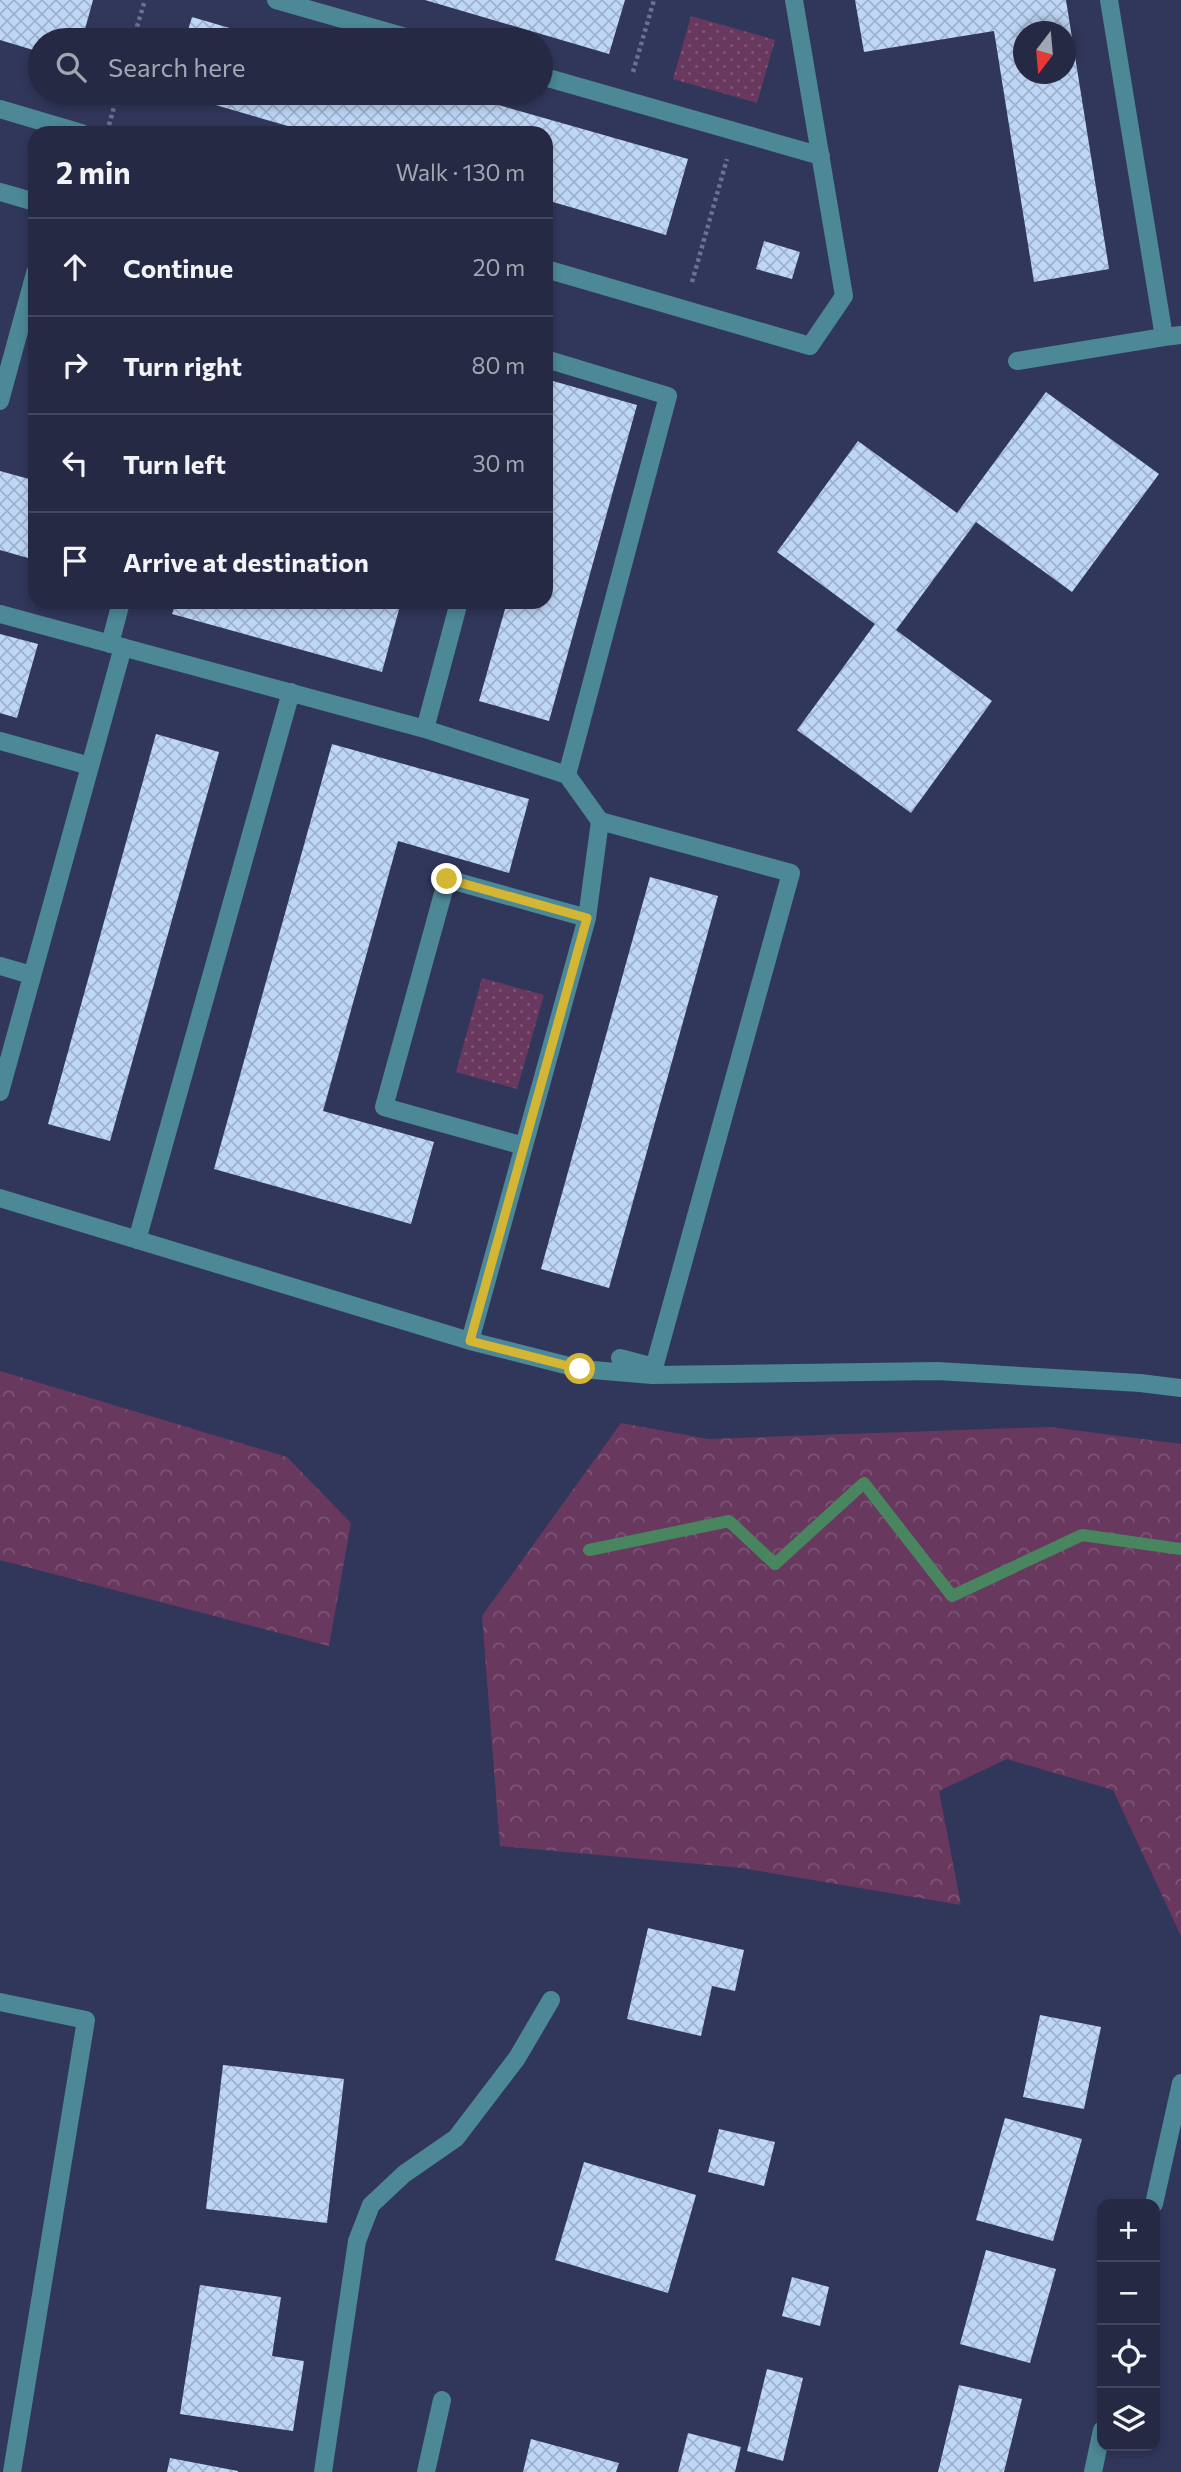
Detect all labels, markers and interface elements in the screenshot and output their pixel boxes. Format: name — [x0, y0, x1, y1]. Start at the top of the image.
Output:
north arrow — [1013, 21, 1076, 84]
search box — [28, 28, 553, 105]
icon: search — [52, 48, 90, 86]
text: Search here — [108, 51, 246, 82]
text: 2 min — [56, 153, 131, 190]
text: Walk · 130 m — [396, 158, 525, 186]
icon: ahead — [56, 248, 94, 286]
text: Continue — [123, 252, 233, 283]
text: 20 m — [473, 253, 525, 281]
icon: right — [56, 346, 94, 384]
text: Turn right — [123, 350, 242, 381]
text: 80 m — [472, 351, 525, 379]
icon: left — [56, 444, 94, 482]
text: Turn left — [123, 448, 226, 479]
text: 30 m — [472, 449, 525, 477]
icon: arrive — [56, 542, 94, 580]
text: Arrive at destination — [123, 546, 369, 577]
route end — [431, 863, 462, 894]
route start — [564, 1353, 595, 1384]
map controls — [1097, 2199, 1160, 2451]
button: + — [1097, 2199, 1160, 2262]
button: − — [1097, 2262, 1160, 2325]
button: locate — [1097, 2325, 1160, 2388]
button: layers — [1097, 2388, 1160, 2451]

